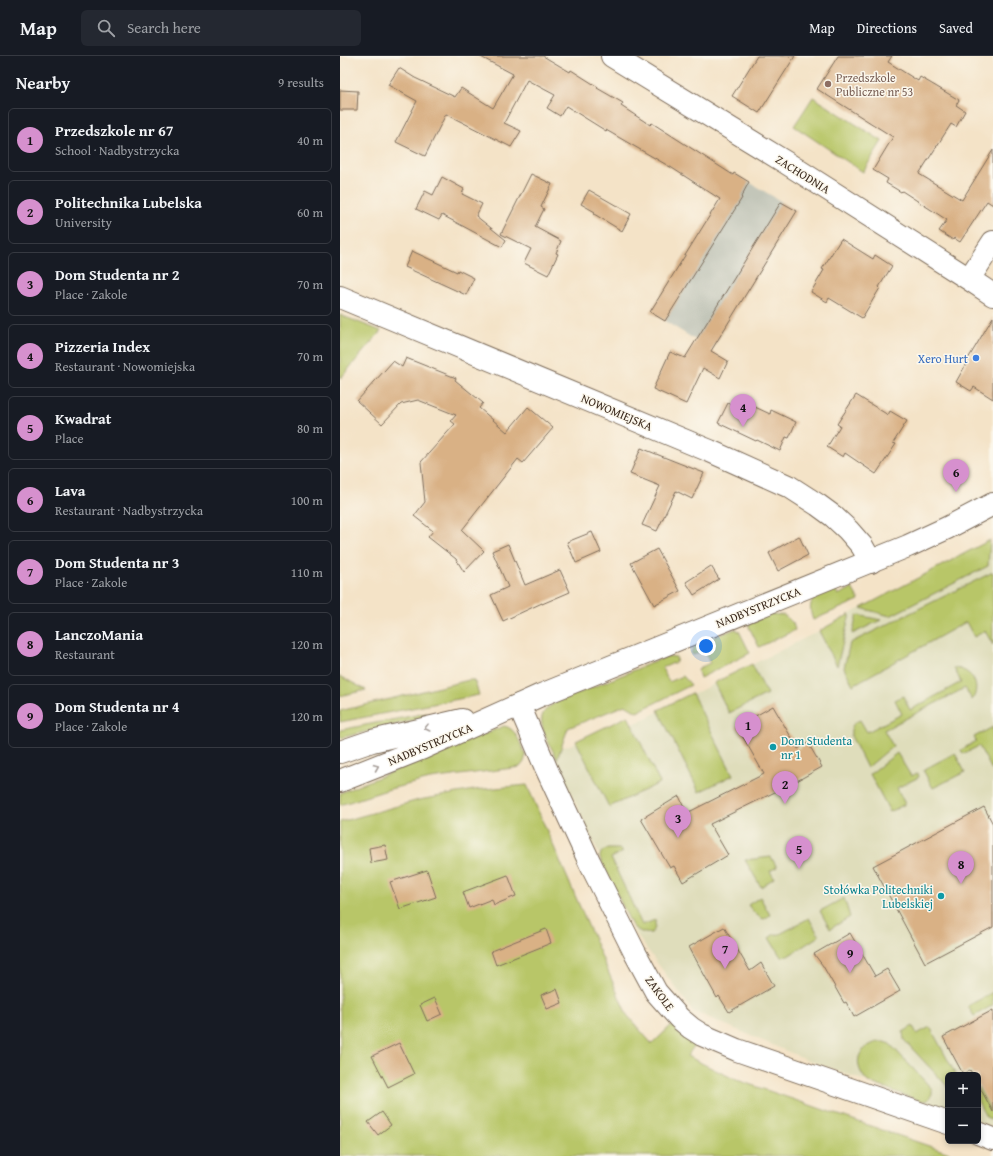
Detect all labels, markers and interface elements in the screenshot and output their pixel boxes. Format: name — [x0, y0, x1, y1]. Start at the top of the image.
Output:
search box — [81, 10, 361, 46]
text: Map — [20, 14, 57, 42]
icon: search — [95, 17, 117, 39]
text: Search here — [127, 17, 201, 38]
text: Map — [809, 18, 835, 38]
text: Directions — [857, 18, 917, 38]
text: Saved — [939, 18, 973, 38]
place label: Przedszkole Publiczne nr 53 — [836, 69, 914, 100]
text: Nearby — [16, 70, 70, 95]
text: 9 results — [278, 73, 324, 92]
marker: Przedszkole Publiczne nr 53 — [823, 79, 833, 89]
text: Przedszkole nr 67 — [55, 120, 173, 141]
text: 1 — [27, 131, 33, 150]
text: 40 m — [297, 131, 323, 150]
text: School · Nadbystrzycka — [55, 141, 179, 160]
street label: ZACHODNIA — [772, 151, 834, 198]
text: Politechnika Lubelska — [55, 192, 202, 213]
text: 2 — [27, 203, 33, 222]
text: 60 m — [297, 203, 323, 222]
text: University — [55, 213, 112, 232]
text: Dom Studenta nr 2 — [55, 264, 179, 285]
text: 3 — [27, 275, 33, 294]
text: 70 m — [297, 275, 323, 294]
text: Place · Zakole — [55, 285, 127, 304]
text: Pizzeria Index — [55, 336, 150, 357]
text: 4 — [27, 347, 33, 366]
text: 70 m — [297, 347, 323, 366]
place label: Xero Hurt — [918, 350, 969, 367]
marker: Xero Hurt — [971, 353, 981, 363]
text: Restaurant · Nowomiejska — [55, 357, 195, 376]
street label: NOWOMIEJSKA — [579, 389, 656, 435]
pin: 4 — [730, 394, 756, 427]
text: Kwadrat — [55, 408, 111, 429]
text: 5 — [27, 419, 33, 438]
text: 80 m — [297, 419, 323, 438]
text: Place — [55, 429, 84, 448]
pin: 6 — [943, 459, 969, 492]
text: Lava — [55, 480, 85, 501]
text: 6 — [27, 491, 33, 510]
text: 100 m — [291, 491, 323, 510]
text: Restaurant · Nadbystrzycka — [55, 501, 203, 520]
text: Dom Studenta nr 3 — [55, 552, 179, 573]
text: 7 — [27, 563, 33, 582]
text: 110 m — [291, 563, 323, 582]
text: Place · Zakole — [55, 573, 127, 592]
street label: NADBYSTRZYCKA — [713, 582, 804, 632]
text: LanczoMania — [55, 624, 143, 645]
text: 8 — [27, 635, 33, 654]
text: 120 m — [291, 635, 323, 654]
your location — [696, 636, 716, 656]
text: Restaurant — [55, 645, 115, 664]
text: Dom Studenta nr 4 — [55, 696, 179, 717]
text: 9 — [27, 707, 33, 726]
text: 120 m — [291, 707, 323, 726]
pin: 1 — [735, 712, 761, 745]
text: Place · Zakole — [55, 717, 127, 736]
street label: NADBYSTRZYCKA — [385, 718, 475, 769]
one-way arrow — [424, 724, 430, 732]
place label: Dom Studenta nr 1 — [781, 732, 852, 763]
marker: Dom Studenta nr 1 — [768, 742, 778, 752]
one-way arrow — [373, 763, 380, 771]
pin: 2 — [772, 771, 798, 804]
pin: 3 — [665, 805, 691, 838]
pin: 5 — [786, 836, 812, 869]
pin: 8 — [948, 851, 974, 884]
place label: Stołówka Politechniki Lubelskiej — [824, 881, 934, 912]
marker: Stołówka Politechniki Lubelskiej — [936, 891, 946, 901]
pin: 7 — [712, 936, 738, 969]
pin: 9 — [837, 940, 863, 973]
street label: ZAKOLE — [641, 972, 679, 1014]
map controls — [945, 1072, 981, 1144]
button: + — [945, 1072, 981, 1108]
button: − — [945, 1108, 981, 1144]

